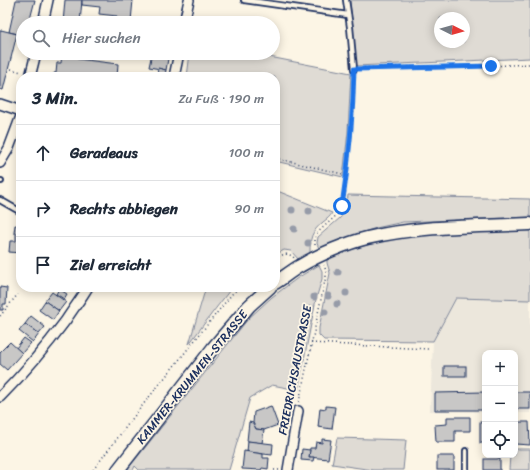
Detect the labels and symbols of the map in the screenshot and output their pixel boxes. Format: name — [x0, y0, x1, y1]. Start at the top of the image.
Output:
north arrow — [434, 12, 470, 48]
route end — [482, 57, 500, 75]
route start — [333, 197, 351, 215]
street label: FRIEDRICHSAUSTRASSE — [272, 302, 319, 437]
street label: KAMMER-KRUMMEN-STRASSE — [131, 304, 254, 449]

